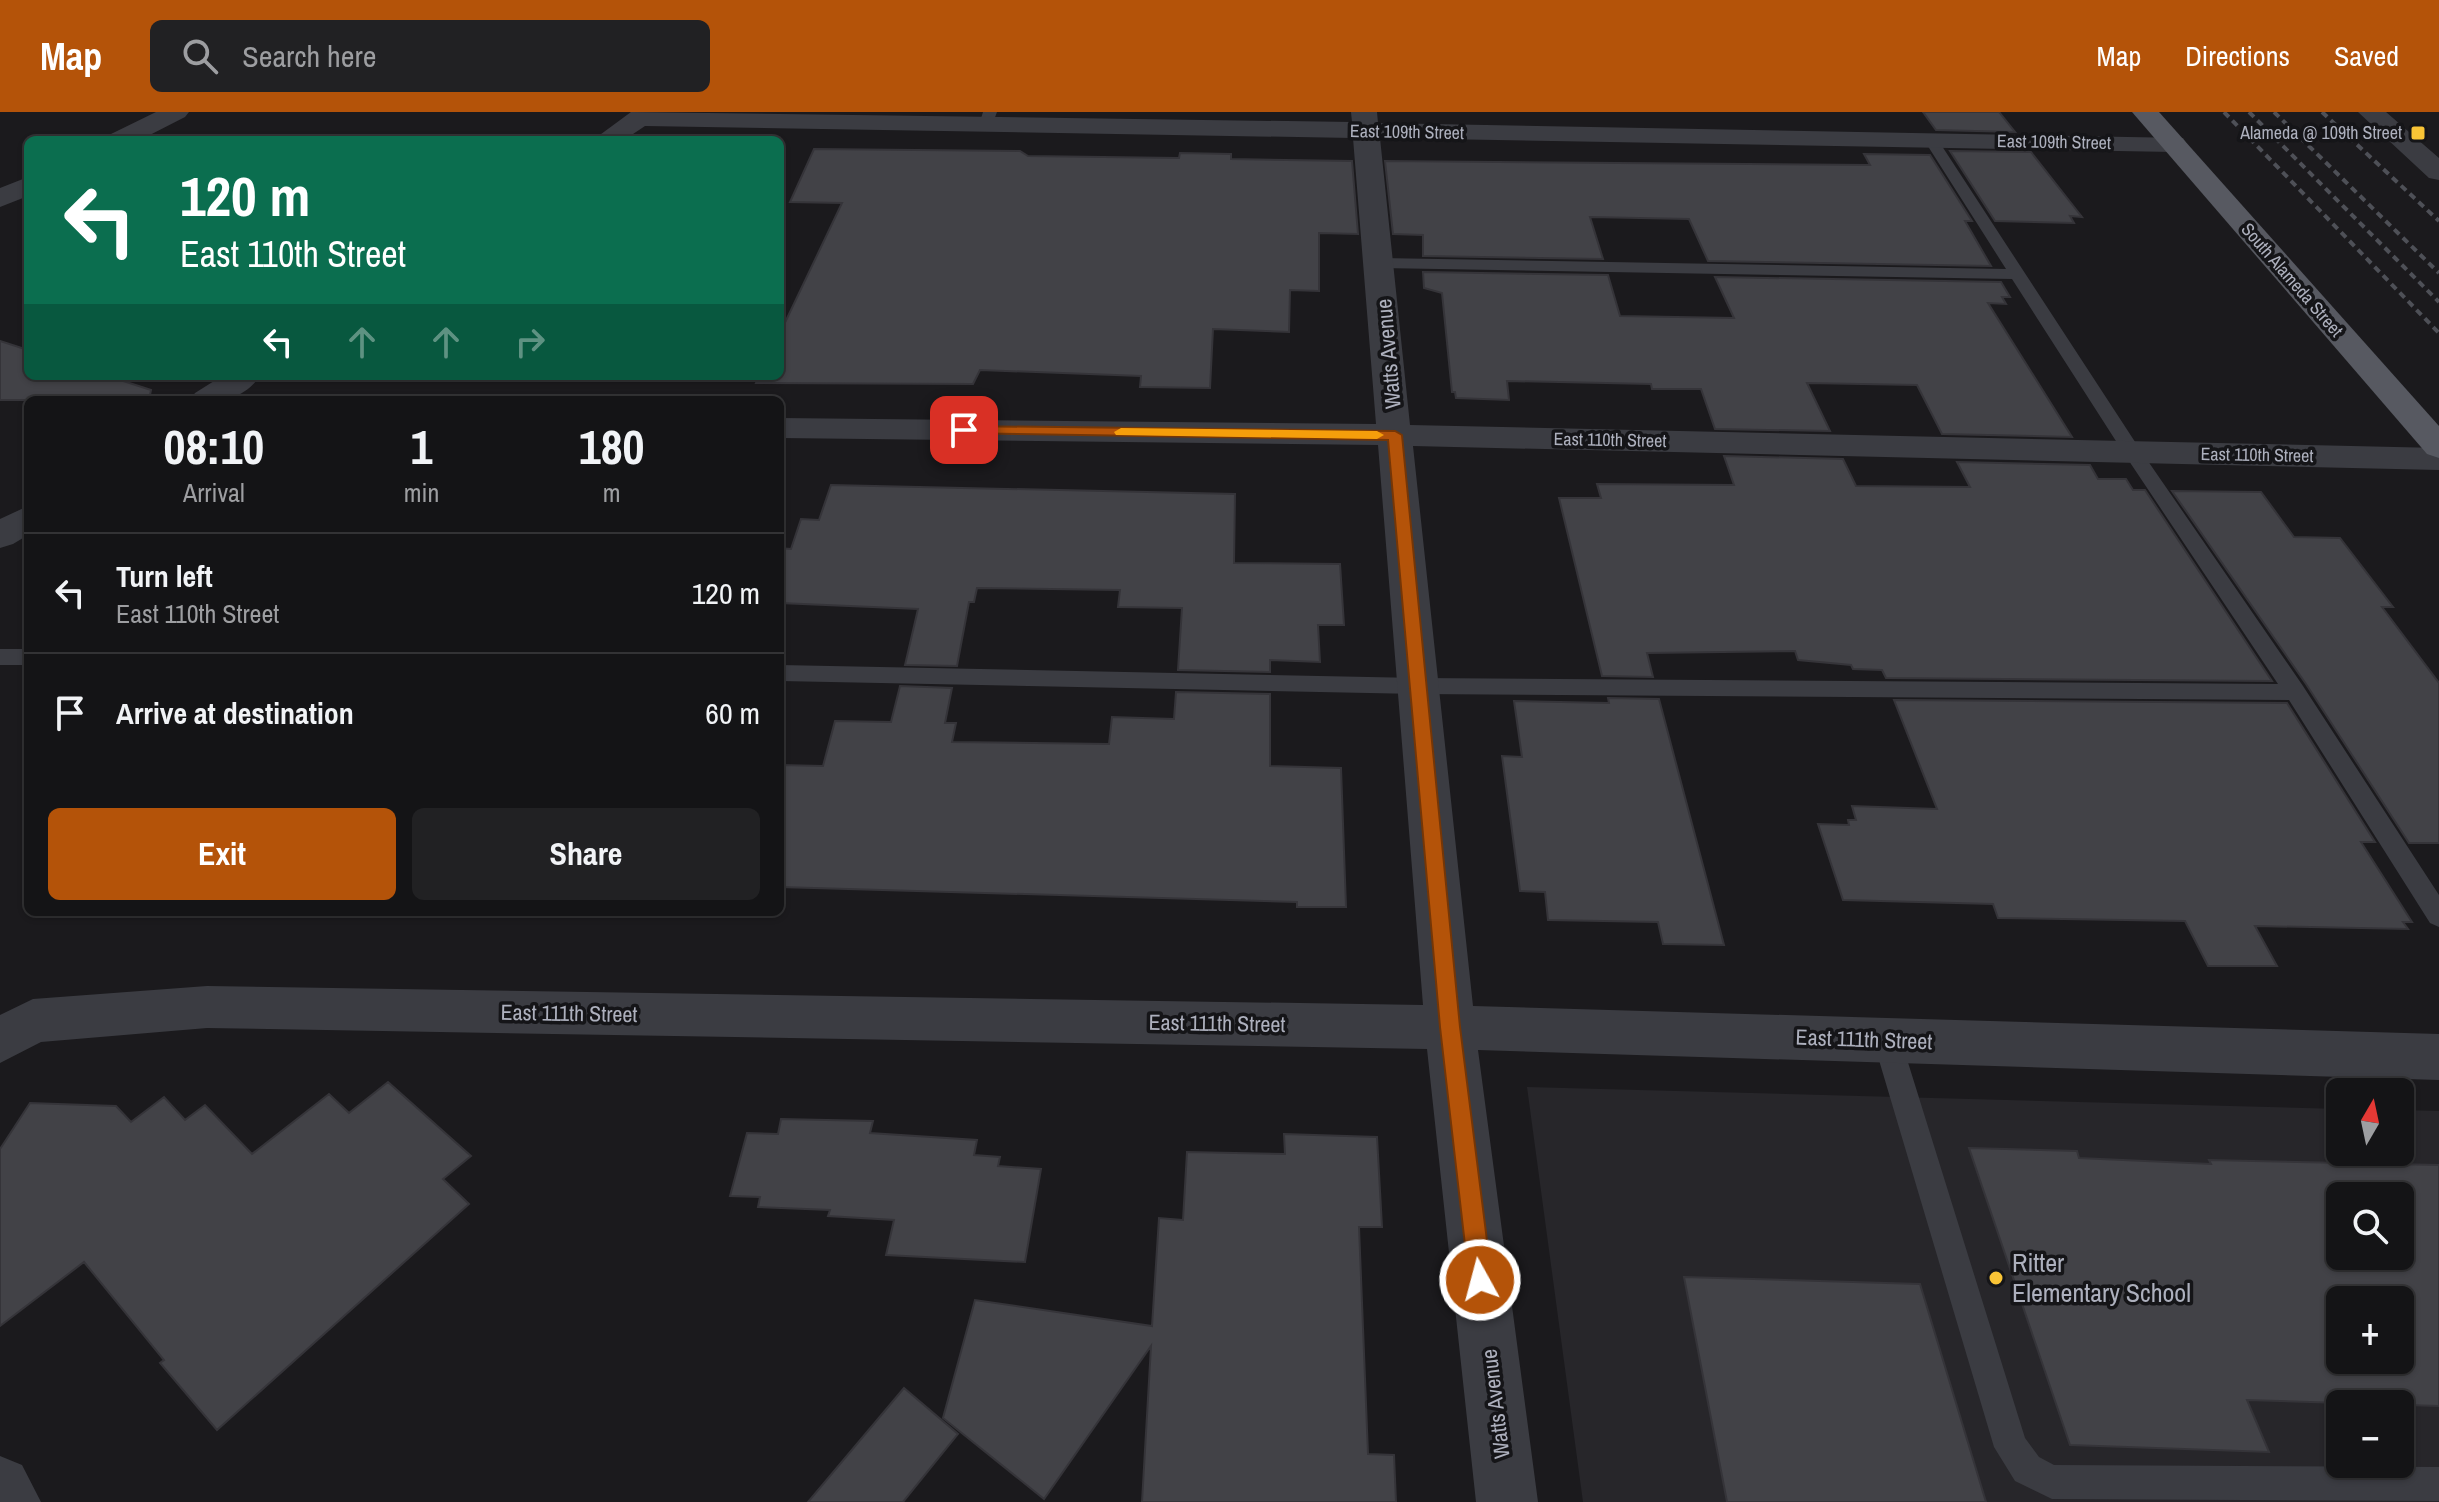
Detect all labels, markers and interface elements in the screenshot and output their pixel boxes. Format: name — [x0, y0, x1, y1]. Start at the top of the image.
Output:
search box — [150, 20, 710, 92]
text: Map — [40, 31, 102, 82]
icon: search — [178, 34, 222, 78]
text: Search here — [242, 36, 376, 76]
text: Map — [2097, 37, 2141, 75]
text: Directions — [2185, 37, 2290, 75]
text: Saved — [2334, 37, 2399, 75]
street label: East 109th Street — [1350, 118, 1464, 145]
place label: Alameda @ 109th Street — [2239, 120, 2402, 145]
marker: Alameda @ 109th Street — [2409, 124, 2427, 142]
street label: East 109th Street — [1997, 128, 2111, 155]
text: 120 m — [180, 158, 310, 233]
icon: left — [48, 168, 152, 272]
street label: South Alameda Street — [2236, 217, 2349, 342]
text: East 110th Street — [180, 230, 406, 278]
street label: Watts Avenue — [1368, 298, 1408, 410]
icon: left — [256, 320, 300, 364]
icon: ahead — [340, 320, 384, 364]
icon: ahead — [424, 320, 468, 364]
icon: right — [508, 320, 552, 364]
pin — [930, 396, 998, 464]
icon: arrive — [942, 408, 986, 452]
text: 08:10 — [164, 414, 264, 479]
text: 1 — [411, 414, 432, 479]
text: 180 — [579, 414, 644, 479]
street label: East 110th Street — [1553, 426, 1667, 453]
street label: East 110th Street — [2200, 441, 2314, 468]
text: Arrival — [183, 475, 245, 510]
text: min — [404, 475, 439, 510]
text: m — [603, 475, 621, 510]
text: Turn left — [116, 556, 213, 596]
icon: left — [48, 571, 92, 615]
text: 120 m — [692, 573, 760, 613]
text: East 110th Street — [116, 596, 279, 631]
icon: arrive — [48, 691, 92, 735]
text: Arrive at destination — [116, 693, 354, 733]
text: 60 m — [705, 693, 760, 733]
button: Exit — [48, 808, 396, 900]
button: Share — [412, 808, 760, 900]
street label: East 111th Street — [500, 997, 638, 1029]
street label: East 111th Street — [1148, 1007, 1286, 1039]
street label: East 111th Street — [1795, 1022, 1933, 1056]
north arrow — [2326, 1078, 2414, 1166]
map controls — [2326, 1078, 2414, 1478]
button: search — [2326, 1182, 2414, 1270]
position arrow — [1438, 1238, 1522, 1322]
place label: Ritter Elementary School — [2012, 1245, 2191, 1310]
marker: Ritter Elementary School — [1987, 1269, 2005, 1287]
button: + — [2326, 1286, 2414, 1374]
street label: Watts Avenue — [1473, 1347, 1517, 1461]
button: − — [2326, 1390, 2414, 1478]

